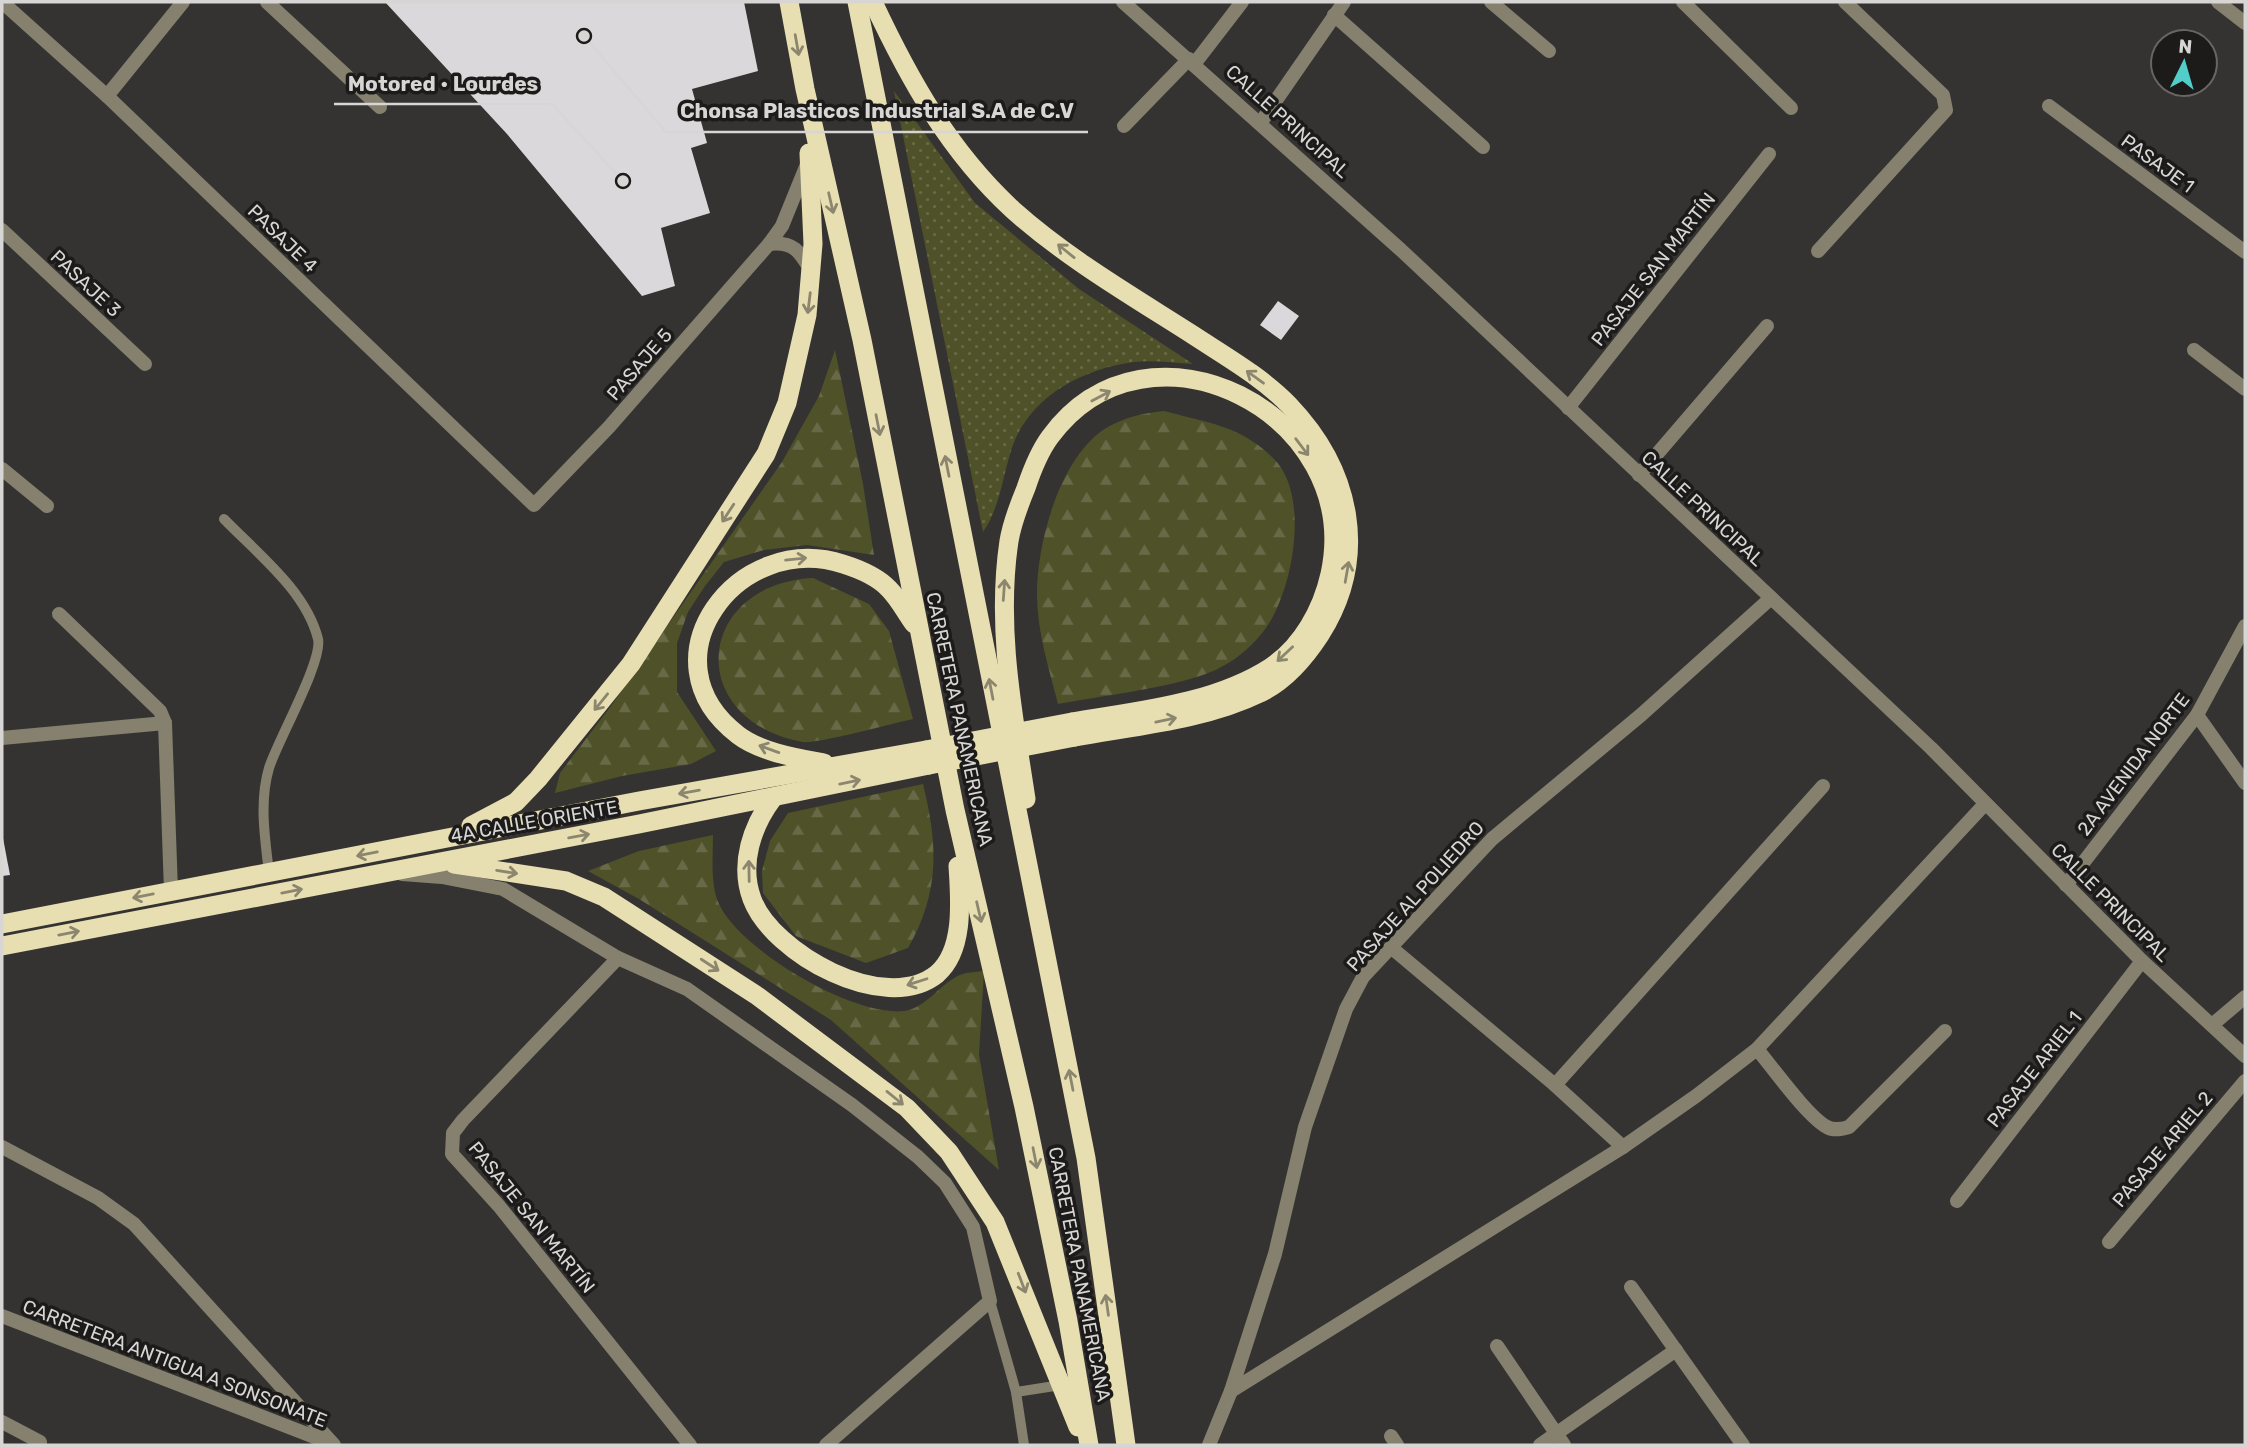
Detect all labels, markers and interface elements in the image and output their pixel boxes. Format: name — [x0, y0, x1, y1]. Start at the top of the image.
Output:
north arrow — [2149, 28, 2219, 98]
one-way arrow — [791, 33, 804, 56]
text: N — [2178, 35, 2193, 59]
street label: CALLE PRINCIPAL — [1221, 60, 1354, 183]
callout: Motored • Lourdes — [334, 62, 552, 104]
text: Motored • Lourdes — [348, 71, 538, 96]
callout: Chonsa Plasticos Industrial S.A de C.V — [666, 90, 1088, 132]
text: Chonsa Plasticos Industrial S.A de C.V — [680, 98, 1075, 123]
street label: PASAJE 1 — [2117, 129, 2199, 198]
street label: PASAJE SAN MARTÍN — [1586, 188, 1720, 350]
one-way arrow — [825, 191, 838, 214]
street label: PASAJE 4 — [243, 199, 322, 277]
one-way arrow — [1057, 244, 1075, 259]
street label: PASAJE 3 — [46, 245, 126, 322]
one-way arrow — [802, 292, 815, 314]
street label: PASAJE 5 — [602, 324, 677, 405]
one-way arrow — [1246, 370, 1265, 385]
one-way arrow — [1090, 388, 1111, 402]
one-way arrow — [872, 413, 886, 436]
one-way arrow — [1295, 437, 1309, 456]
street label: CALLE PRINCIPAL — [1637, 446, 1769, 571]
one-way arrow — [939, 455, 953, 478]
one-way arrow — [721, 503, 735, 523]
one-way arrow — [784, 552, 807, 565]
one-way arrow — [1341, 561, 1354, 584]
one-way arrow — [998, 578, 1011, 601]
street label: CARRETERA PANAMERICANA — [921, 590, 998, 848]
one-way arrow — [1277, 645, 1294, 662]
one-way arrow — [984, 678, 998, 701]
street label: 2A AVENIDA NORTE — [2072, 689, 2194, 840]
one-way arrow — [593, 692, 609, 710]
one-way arrow — [1154, 713, 1177, 726]
one-way arrow — [759, 741, 781, 754]
one-way arrow — [838, 774, 861, 788]
one-way arrow — [678, 785, 701, 799]
street label: 4A CALLE ORIENTE — [449, 795, 619, 848]
street label: PASAJE AL POLIEDRO — [1342, 816, 1489, 976]
one-way arrow — [567, 828, 590, 842]
street label: CALLE PRINCIPAL — [2046, 838, 2175, 967]
one-way arrow — [356, 848, 379, 862]
one-way arrow — [742, 860, 755, 883]
one-way arrow — [495, 866, 518, 879]
one-way arrow — [280, 883, 303, 897]
one-way arrow — [132, 890, 155, 904]
one-way arrow — [972, 900, 986, 923]
one-way arrow — [57, 926, 80, 939]
one-way arrow — [700, 958, 719, 973]
one-way arrow — [907, 977, 929, 989]
street label: PASAJE ARIEL 1 — [1982, 1007, 2087, 1132]
one-way arrow — [1064, 1069, 1078, 1092]
street label: PASAJE ARIEL 2 — [2107, 1087, 2217, 1212]
one-way arrow — [885, 1090, 903, 1106]
street label: PASAJE SAN MARTÍN — [463, 1137, 600, 1298]
street label: CARRETERA PANAMERICANA — [1044, 1145, 1116, 1404]
one-way arrow — [1028, 1146, 1042, 1169]
one-way arrow — [1016, 1272, 1029, 1294]
one-way arrow — [1100, 1294, 1113, 1317]
street label: CARRETERA ANTIGUA A SONSONATE — [19, 1295, 330, 1432]

